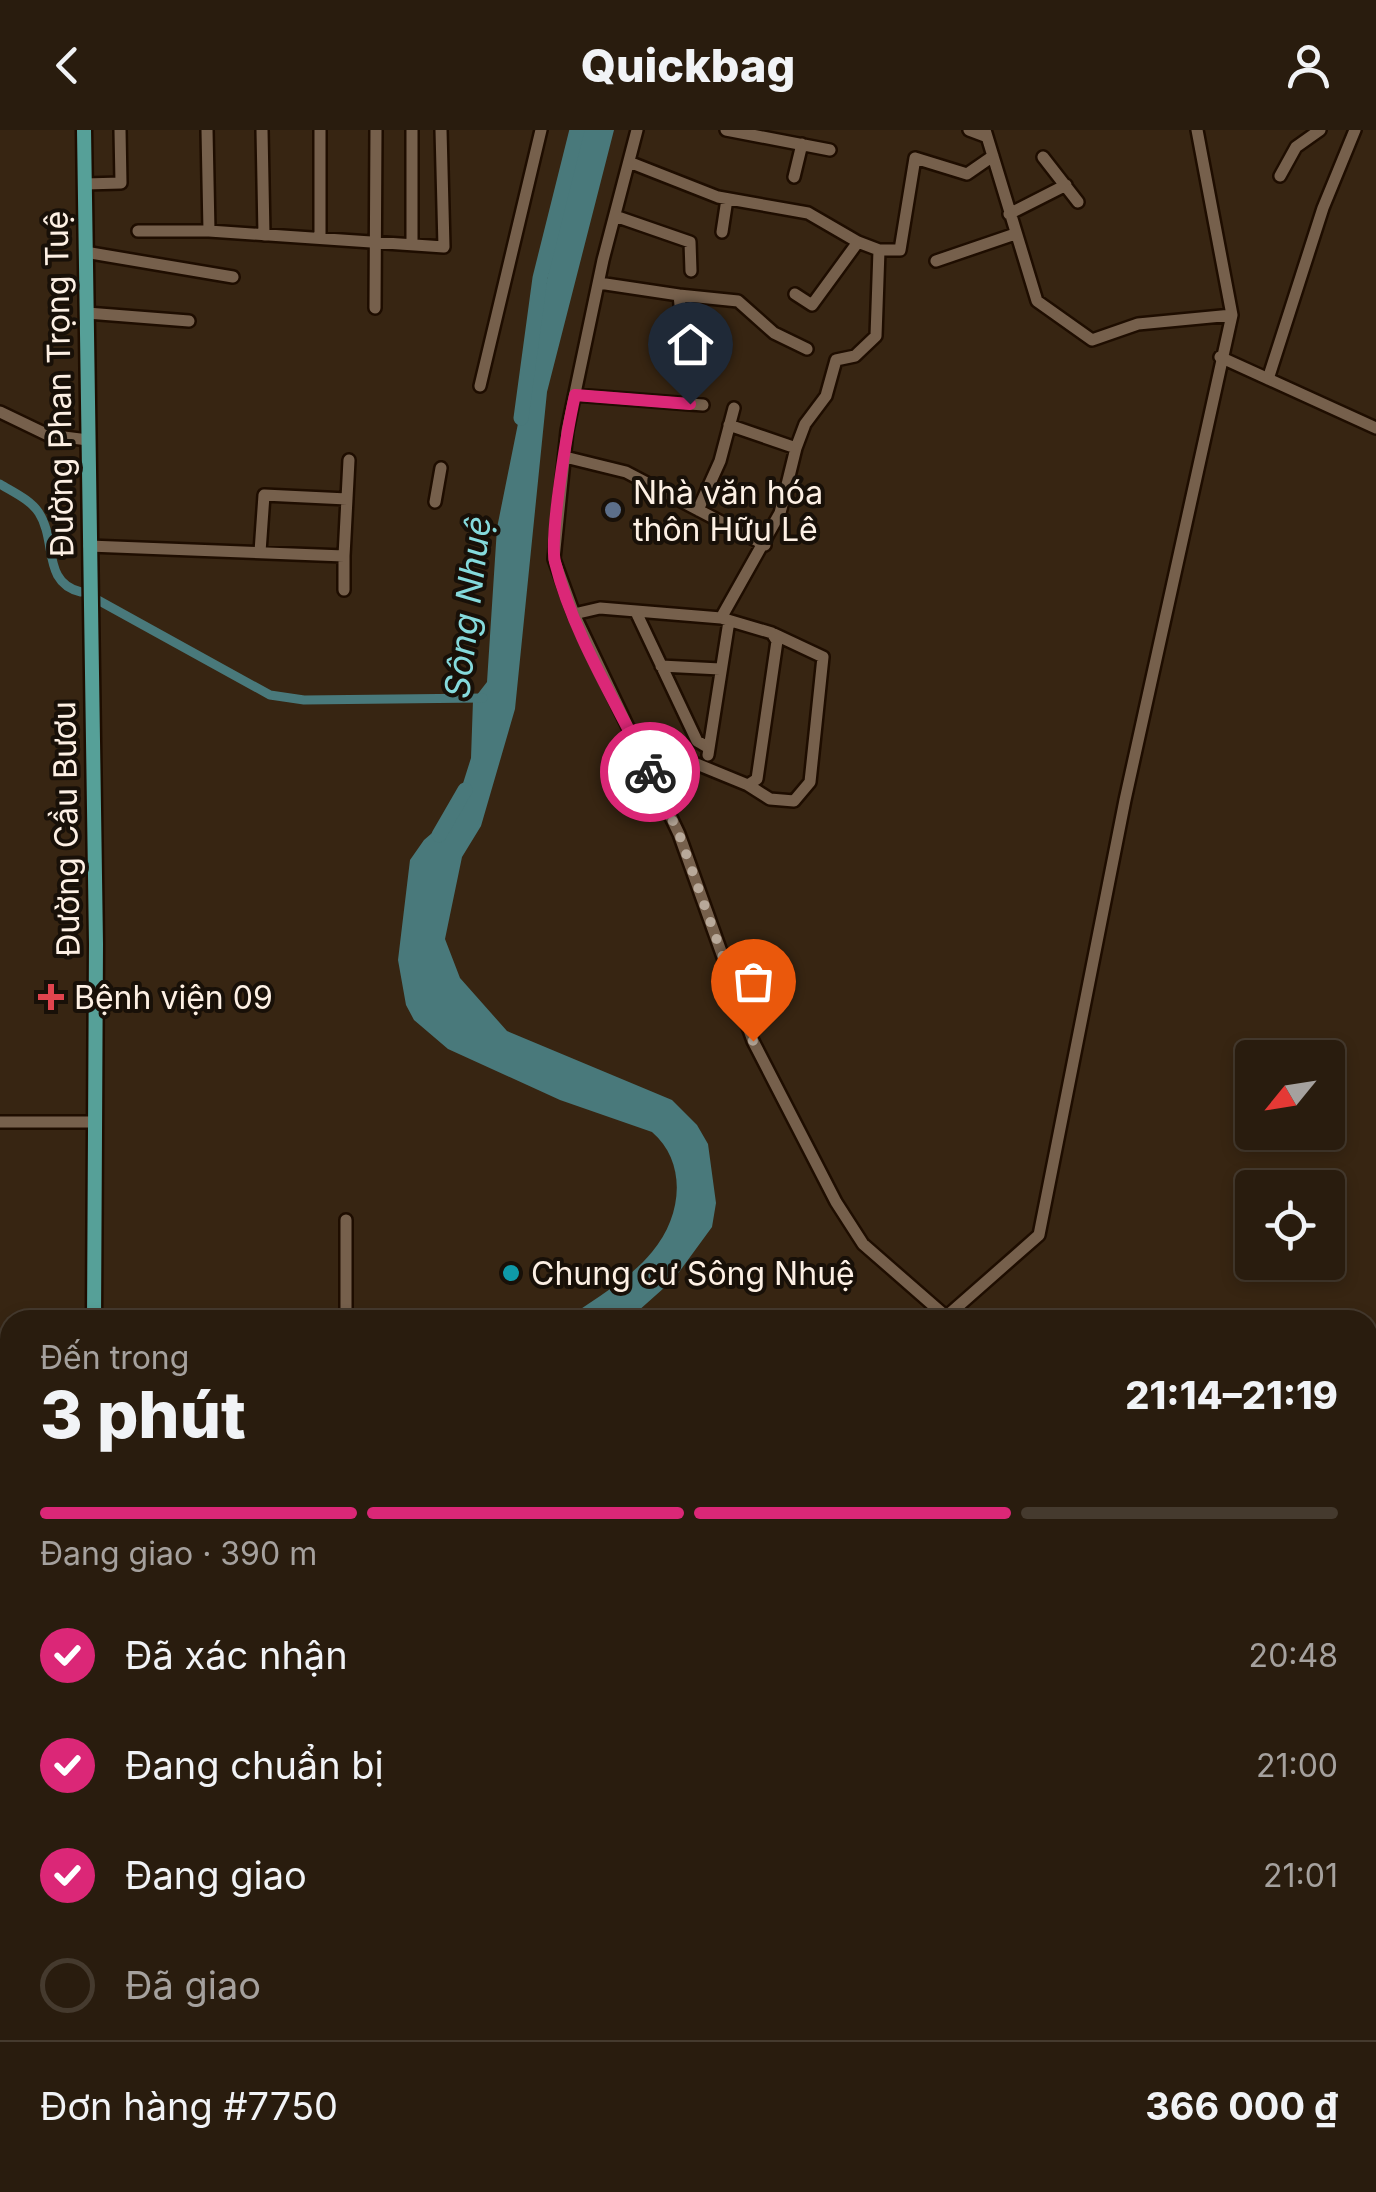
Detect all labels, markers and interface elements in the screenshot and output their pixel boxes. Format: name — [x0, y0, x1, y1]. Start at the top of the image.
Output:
icon: back — [40, 38, 95, 93]
text: Quickbag — [581, 38, 795, 93]
icon: person — [1281, 38, 1336, 93]
street label: Đường Phan Trọng Tuệ — [36, 210, 82, 558]
pin — [648, 302, 733, 405]
icon: home — [663, 317, 718, 372]
place label: Nhà văn hóa thôn Hữu Lê — [633, 473, 823, 549]
marker: Nhà văn hóa thôn Hữu Lê — [602, 499, 624, 521]
water label: Sông Nhuệ — [435, 513, 499, 701]
street label: Đường Cầu Bươu — [44, 701, 88, 957]
courier — [600, 722, 700, 822]
icon: bike — [623, 745, 678, 800]
pin — [711, 939, 796, 1042]
icon: bag — [726, 954, 781, 1009]
place label: Bệnh viện 09 — [74, 978, 273, 1017]
marker: Bệnh viện 09 — [38, 984, 64, 1010]
north arrow — [1235, 1040, 1345, 1150]
map controls — [1235, 1040, 1345, 1280]
button: locate — [1235, 1170, 1345, 1280]
place label: Chung cư Sông Nhuệ — [531, 1254, 855, 1293]
marker: Chung cư Sông Nhuệ — [500, 1262, 522, 1284]
text: Đến trong — [40, 1338, 189, 1377]
text: 21:14–21:19 — [1125, 1372, 1338, 1418]
text: 3 phút — [40, 1375, 246, 1454]
text: Đang giao · 390 m — [40, 1534, 317, 1573]
icon: check — [40, 1628, 95, 1683]
text: Đã xác nhận — [125, 1632, 348, 1678]
text: 20:48 — [1249, 1636, 1338, 1675]
icon: check — [40, 1738, 95, 1793]
text: Đang chuẩn bị — [125, 1742, 384, 1788]
text: 21:00 — [1256, 1746, 1338, 1785]
icon: check — [40, 1848, 95, 1903]
text: Đang giao — [125, 1852, 307, 1898]
text: 21:01 — [1263, 1856, 1338, 1895]
text: Đã giao — [125, 1962, 261, 2008]
text: Đơn hàng #7750 — [40, 2083, 338, 2129]
text: 366 000 ₫ — [1145, 2083, 1338, 2129]

